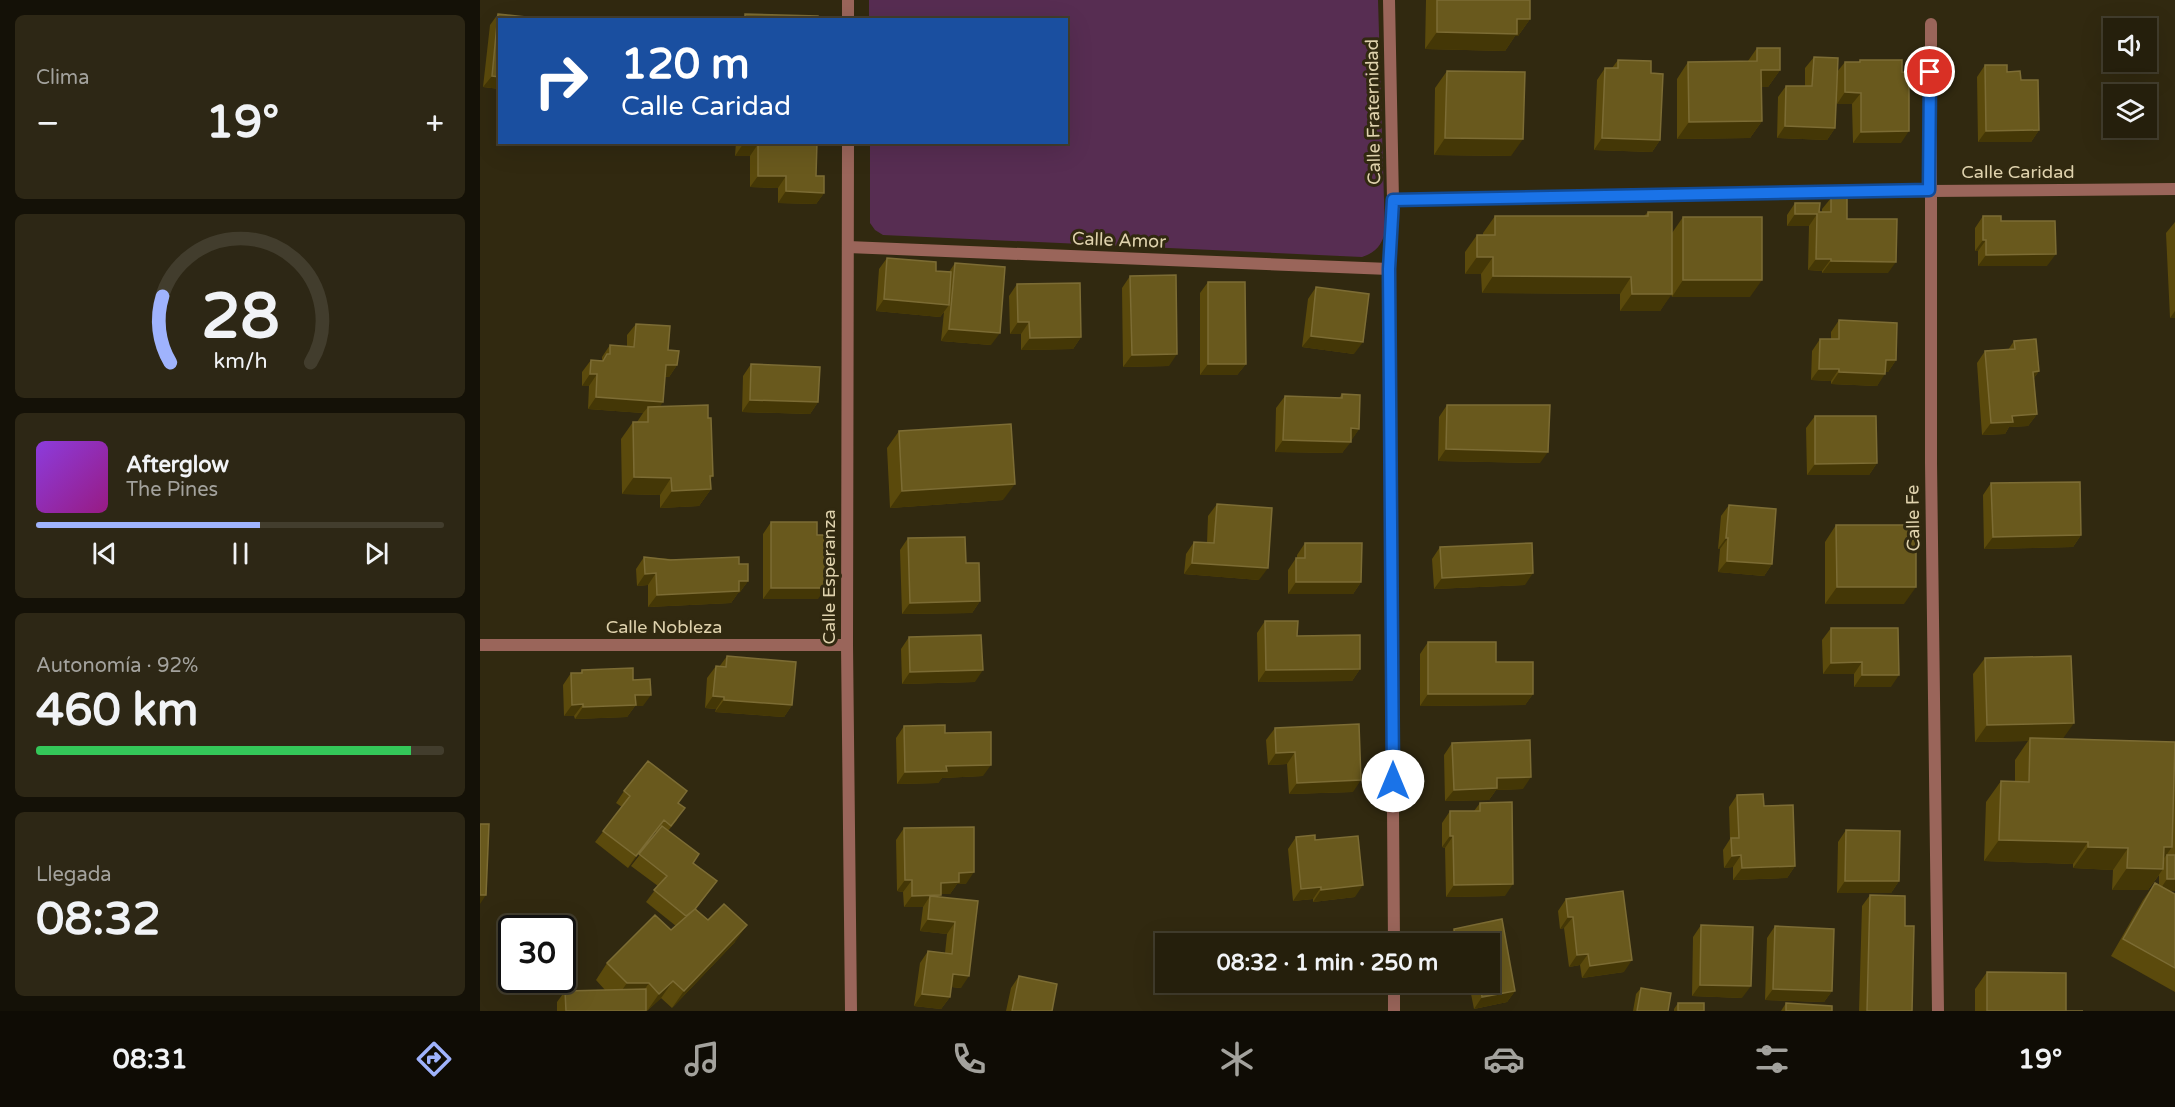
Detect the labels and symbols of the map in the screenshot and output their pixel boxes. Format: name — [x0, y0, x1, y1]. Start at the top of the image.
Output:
street label: Calle Fraternidad — [1361, 39, 1385, 185]
pin — [1904, 46, 1955, 97]
street label: Calle Caridad — [1961, 161, 2075, 183]
street label: Calle Amor — [1072, 227, 1167, 253]
street label: Calle Fe — [1901, 484, 1925, 552]
street label: Calle Esperanza — [818, 509, 840, 645]
street label: Calle Nobleza — [606, 616, 722, 638]
position arrow — [1361, 749, 1425, 813]
speed limit sign: 30 — [498, 915, 576, 993]

